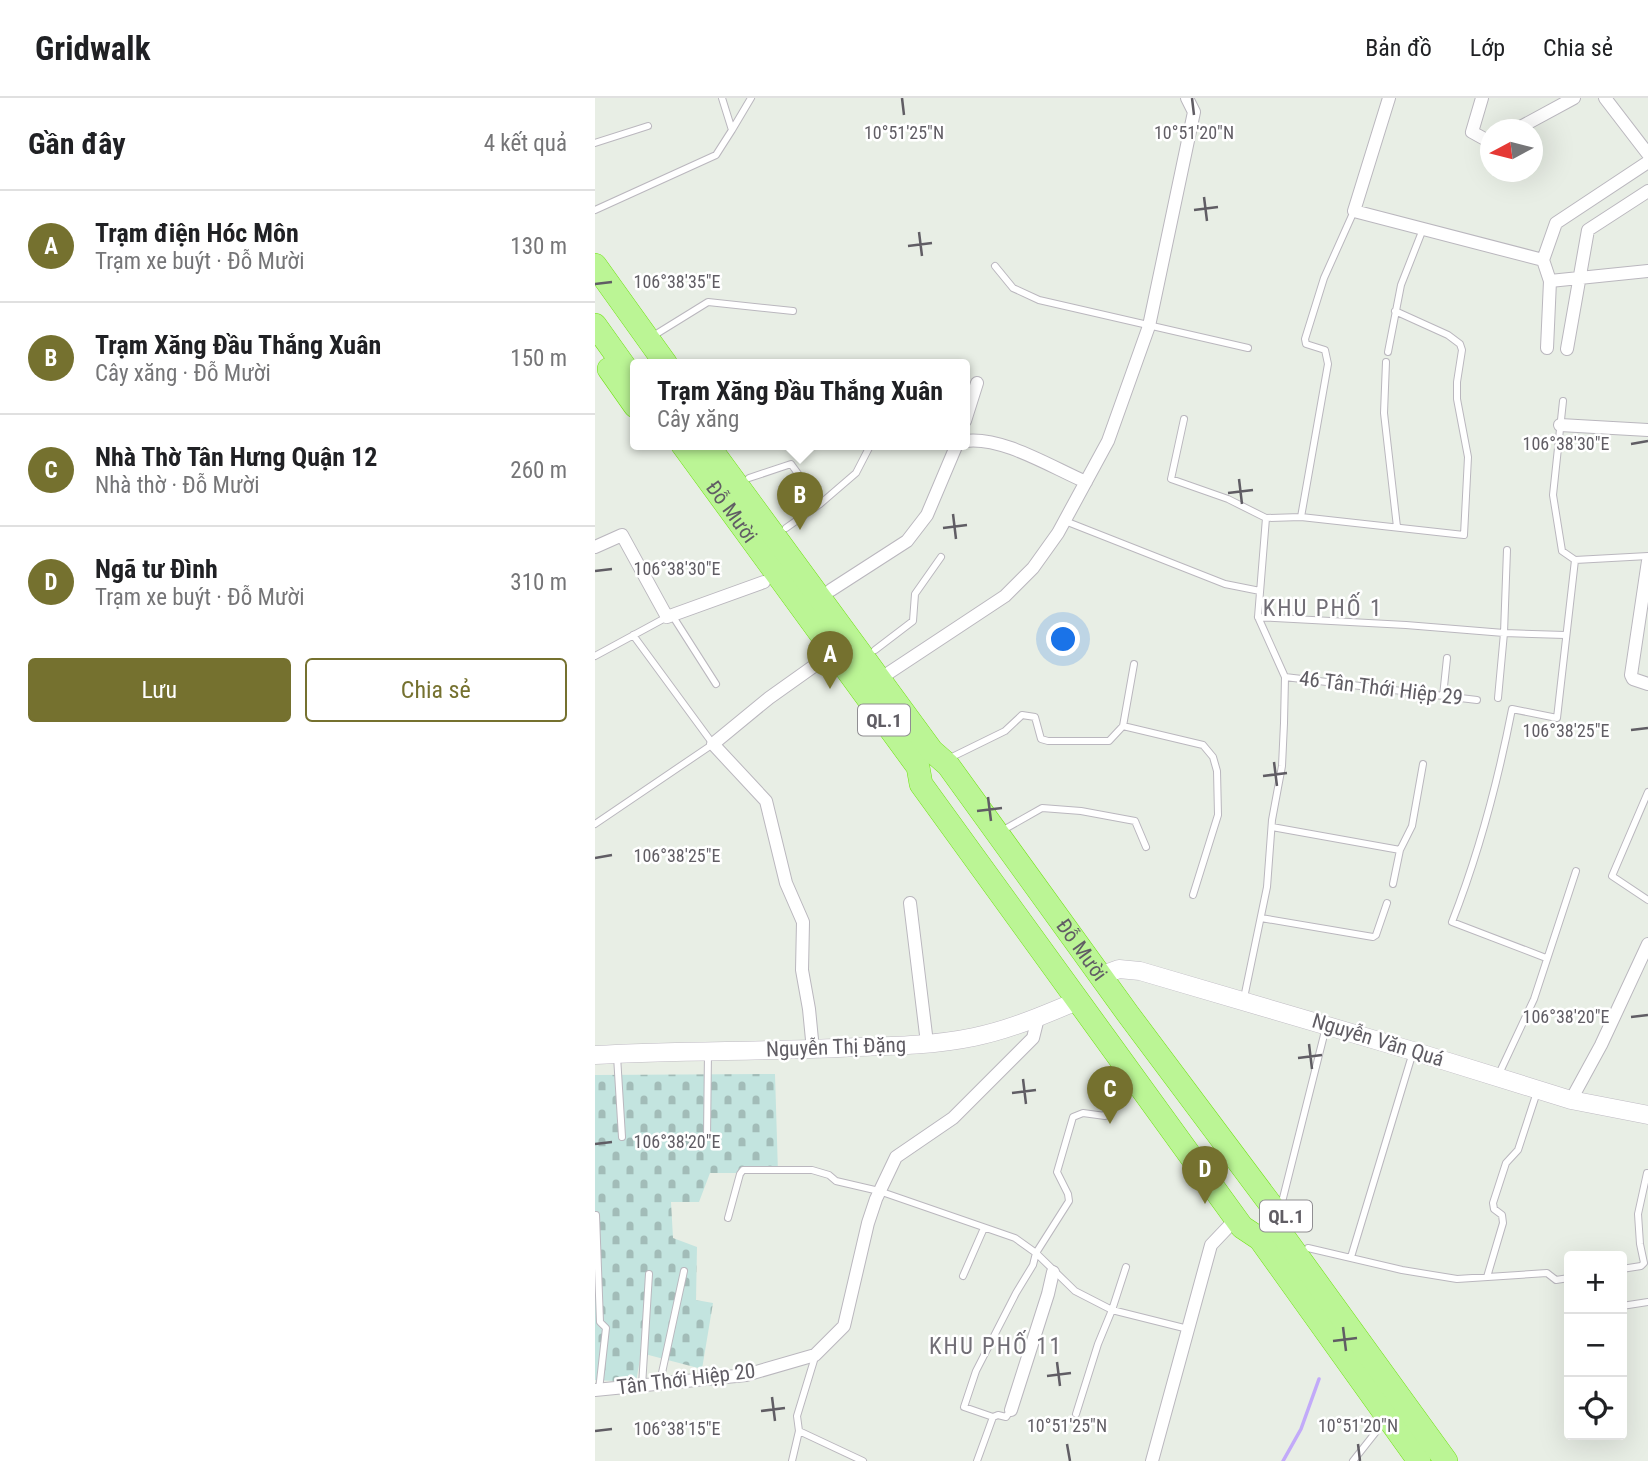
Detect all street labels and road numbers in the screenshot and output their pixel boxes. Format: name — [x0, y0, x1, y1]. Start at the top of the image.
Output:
street label: Đỗ Mười — [701, 476, 762, 547]
street label: 46 Tân Thới Hiệp 29 — [1298, 666, 1464, 710]
road number: QL.1 — [858, 705, 910, 736]
street label: Đỗ Mười — [1051, 914, 1112, 985]
street label: Nguyễn Văn Quá — [1309, 1009, 1447, 1071]
street label: Nguyễn Thị Đặng — [766, 1033, 906, 1061]
road number: QL.1 — [1260, 1200, 1312, 1232]
street label: Tân Thới Hiệp 20 — [615, 1359, 757, 1399]

